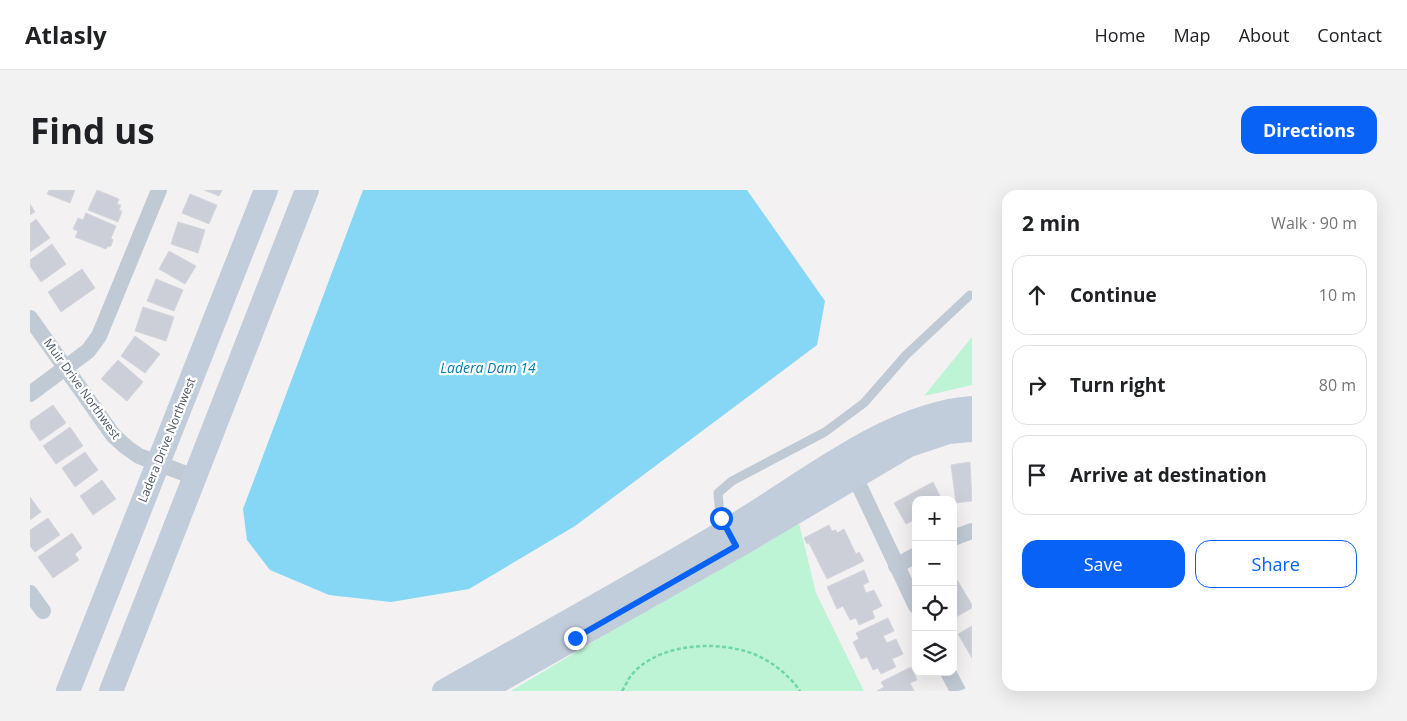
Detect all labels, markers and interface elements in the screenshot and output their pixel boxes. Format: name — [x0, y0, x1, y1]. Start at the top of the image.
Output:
text: Atlasly — [25, 18, 107, 51]
text: Home — [1095, 23, 1145, 47]
text: Map — [1173, 23, 1211, 47]
text: About — [1239, 23, 1289, 47]
text: Contact — [1317, 23, 1382, 47]
button: Directions — [1241, 106, 1377, 154]
text: Find us — [30, 107, 155, 154]
text: 2 min — [1022, 209, 1080, 237]
text: Walk · 90 m — [1271, 212, 1357, 234]
icon: ahead — [1023, 281, 1051, 309]
text: Continue — [1070, 282, 1157, 308]
text: 10 m — [1319, 284, 1356, 306]
street label: Muir Drive Northwest — [40, 335, 125, 442]
water label: Ladera Dam 14 — [440, 358, 536, 377]
icon: right — [1023, 371, 1051, 399]
text: Turn right — [1070, 372, 1165, 398]
text: 80 m — [1319, 374, 1356, 396]
street label: Ladera Drive Northwest — [134, 375, 199, 505]
icon: arrive — [1023, 461, 1051, 489]
text: Arrive at destination — [1070, 462, 1267, 488]
map controls — [912, 496, 957, 676]
button: + — [912, 496, 957, 541]
route start — [710, 507, 733, 530]
button: Save — [1022, 540, 1185, 588]
button: Share — [1195, 540, 1357, 588]
button: − — [912, 541, 957, 586]
button: locate — [912, 586, 957, 631]
route end — [564, 627, 587, 650]
button: layers — [912, 631, 957, 676]

